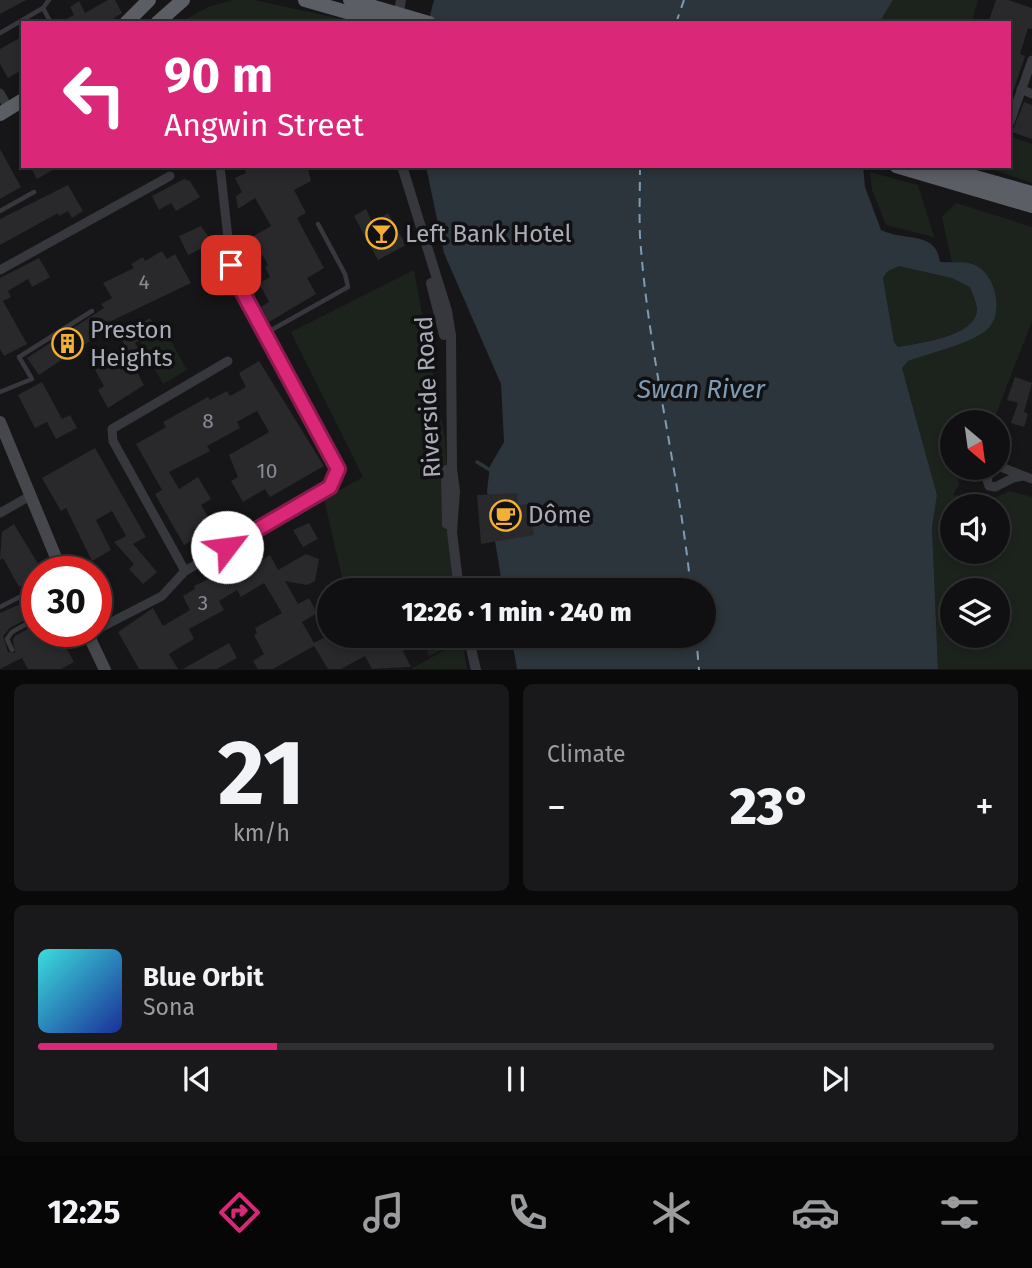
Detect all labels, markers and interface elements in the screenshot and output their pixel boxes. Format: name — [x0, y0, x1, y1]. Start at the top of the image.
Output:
text: 90 m — [164, 46, 273, 105]
icon: left — [49, 49, 140, 140]
text: Angwin Street — [164, 106, 364, 144]
bar icon: Left Bank Hotel — [365, 217, 399, 251]
place label: Left Bank Hotel — [405, 220, 572, 248]
pin — [201, 235, 261, 295]
icon: arrive — [212, 246, 250, 284]
house number: 4 — [138, 269, 150, 295]
street label: Riverside Road — [410, 315, 446, 479]
place label: Preston Heights — [90, 316, 173, 372]
building icon: Preston Heights — [50, 327, 84, 361]
water label: Swan River — [636, 374, 766, 405]
house number: 8 — [202, 408, 214, 434]
north arrow — [940, 410, 1010, 480]
map controls — [940, 410, 1010, 648]
house number: 10 — [257, 458, 277, 484]
button: sound — [940, 494, 1010, 564]
cafe icon: Dôme — [488, 498, 522, 532]
place label: Dôme — [528, 501, 591, 529]
position arrow — [190, 510, 264, 584]
speed limit sign: 30 — [21, 556, 112, 647]
button: layers — [940, 578, 1010, 648]
house number: 3 — [198, 590, 208, 616]
text: 12:26 · 1 min · 240 m — [401, 597, 632, 628]
text: 21 — [218, 719, 305, 828]
text: Climate — [547, 740, 626, 768]
text: 23° — [730, 775, 811, 838]
text: − — [547, 784, 566, 830]
text: + — [975, 784, 994, 830]
text: km/h — [233, 819, 290, 847]
text: Blue Orbit — [143, 962, 263, 993]
text: Sona — [143, 993, 195, 1021]
icon: previous — [178, 1060, 216, 1098]
icon: pause — [497, 1060, 535, 1098]
icon: next — [816, 1060, 854, 1098]
icon: directions — [215, 1188, 264, 1237]
icon: music — [359, 1188, 408, 1237]
icon: phone — [503, 1188, 552, 1237]
icon: climate — [647, 1188, 696, 1237]
icon: car — [791, 1188, 840, 1237]
icon: filters — [935, 1188, 984, 1237]
text: 12:25 — [48, 1193, 120, 1231]

